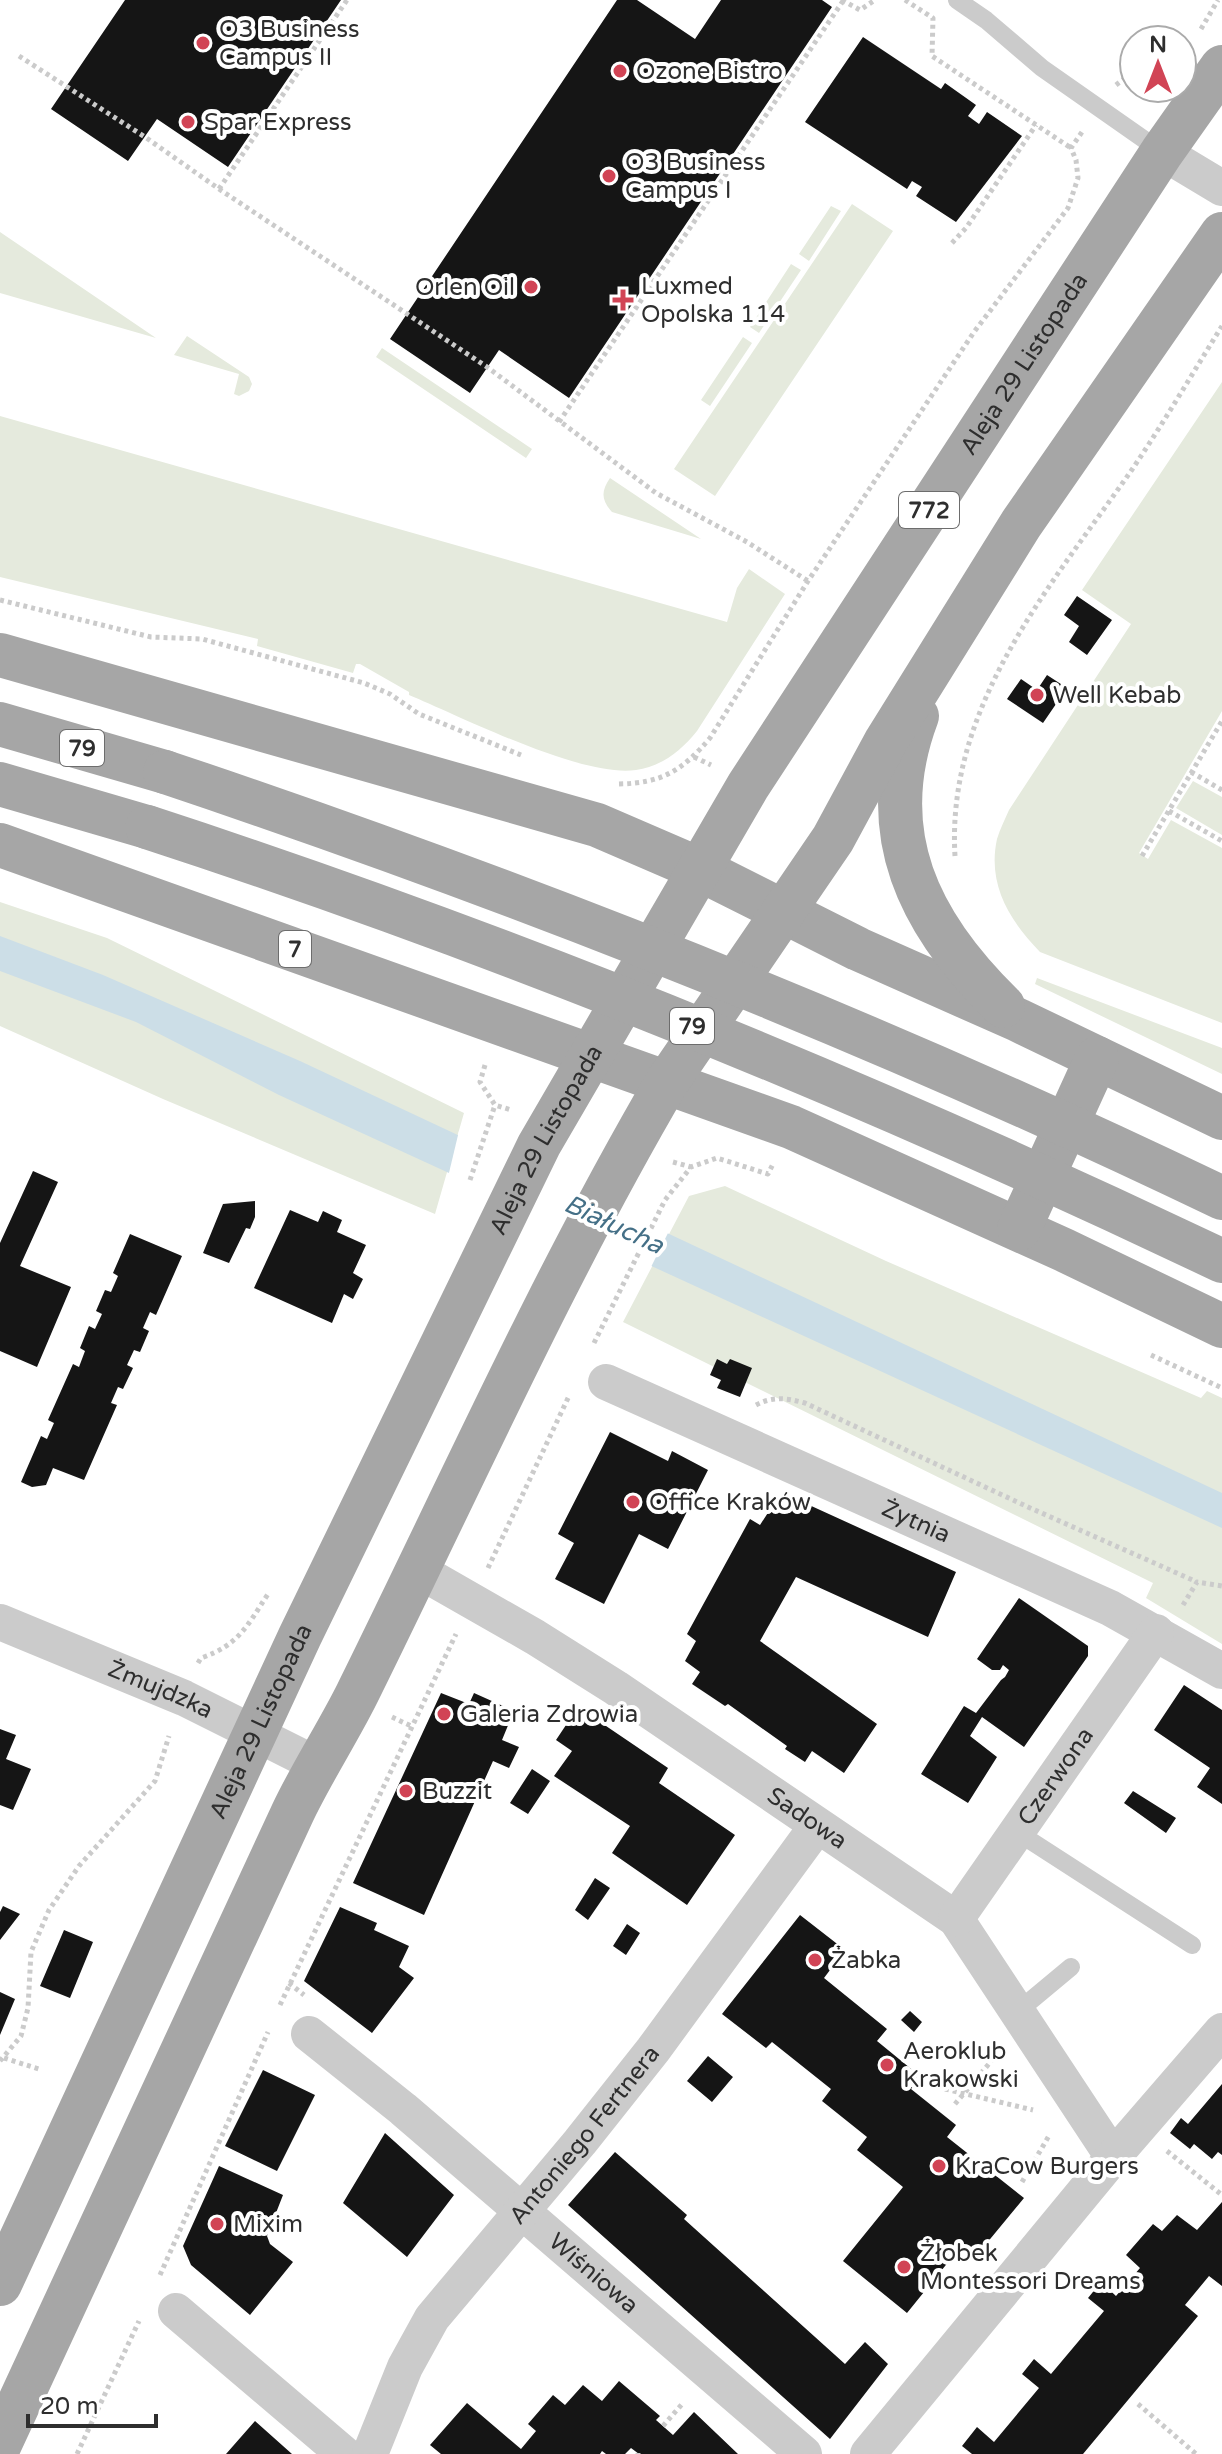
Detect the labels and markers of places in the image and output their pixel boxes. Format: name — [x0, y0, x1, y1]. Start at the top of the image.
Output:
place label: O3 Business Campus II — [219, 15, 360, 72]
marker: O3 Business Campus II — [194, 34, 212, 52]
place label: Ozone Bistro — [636, 57, 783, 86]
marker: Ozone Bistro — [611, 62, 629, 80]
place label: Spar Express — [204, 108, 352, 137]
marker: Spar Express — [179, 113, 197, 131]
place label: O3 Business Campus I — [625, 148, 766, 205]
marker: O3 Business Campus I — [600, 167, 618, 185]
place label: Luxmed Opolska 114 — [641, 272, 785, 329]
place label: Orlen Oil — [415, 273, 515, 302]
marker: Orlen Oil — [522, 278, 540, 296]
marker: Luxmed Opolska 114 — [612, 289, 634, 311]
place label: Well Kebab — [1053, 681, 1181, 710]
marker: Well Kebab — [1028, 686, 1046, 704]
place label: Office Kraków — [649, 1488, 811, 1517]
marker: Office Kraków — [624, 1493, 642, 1511]
place label: Galeria Zdrowia — [460, 1700, 638, 1729]
marker: Galeria Zdrowia — [435, 1705, 453, 1723]
place label: Buzzit — [422, 1777, 492, 1806]
marker: Buzzit — [397, 1782, 415, 1800]
place label: Żabka — [831, 1946, 901, 1975]
marker: Żabka — [806, 1951, 824, 1969]
place label: Aeroklub Krakowski — [903, 2037, 1019, 2094]
marker: Aeroklub Krakowski — [878, 2056, 896, 2074]
place label: KraCow Burgers — [955, 2152, 1139, 2181]
marker: KraCow Burgers — [930, 2157, 948, 2175]
place label: Mixim — [233, 2210, 303, 2239]
marker: Mixim — [208, 2215, 226, 2233]
place label: Żłobek Montessori Dreams — [920, 2239, 1141, 2296]
marker: Żłobek Montessori Dreams — [895, 2258, 913, 2276]

